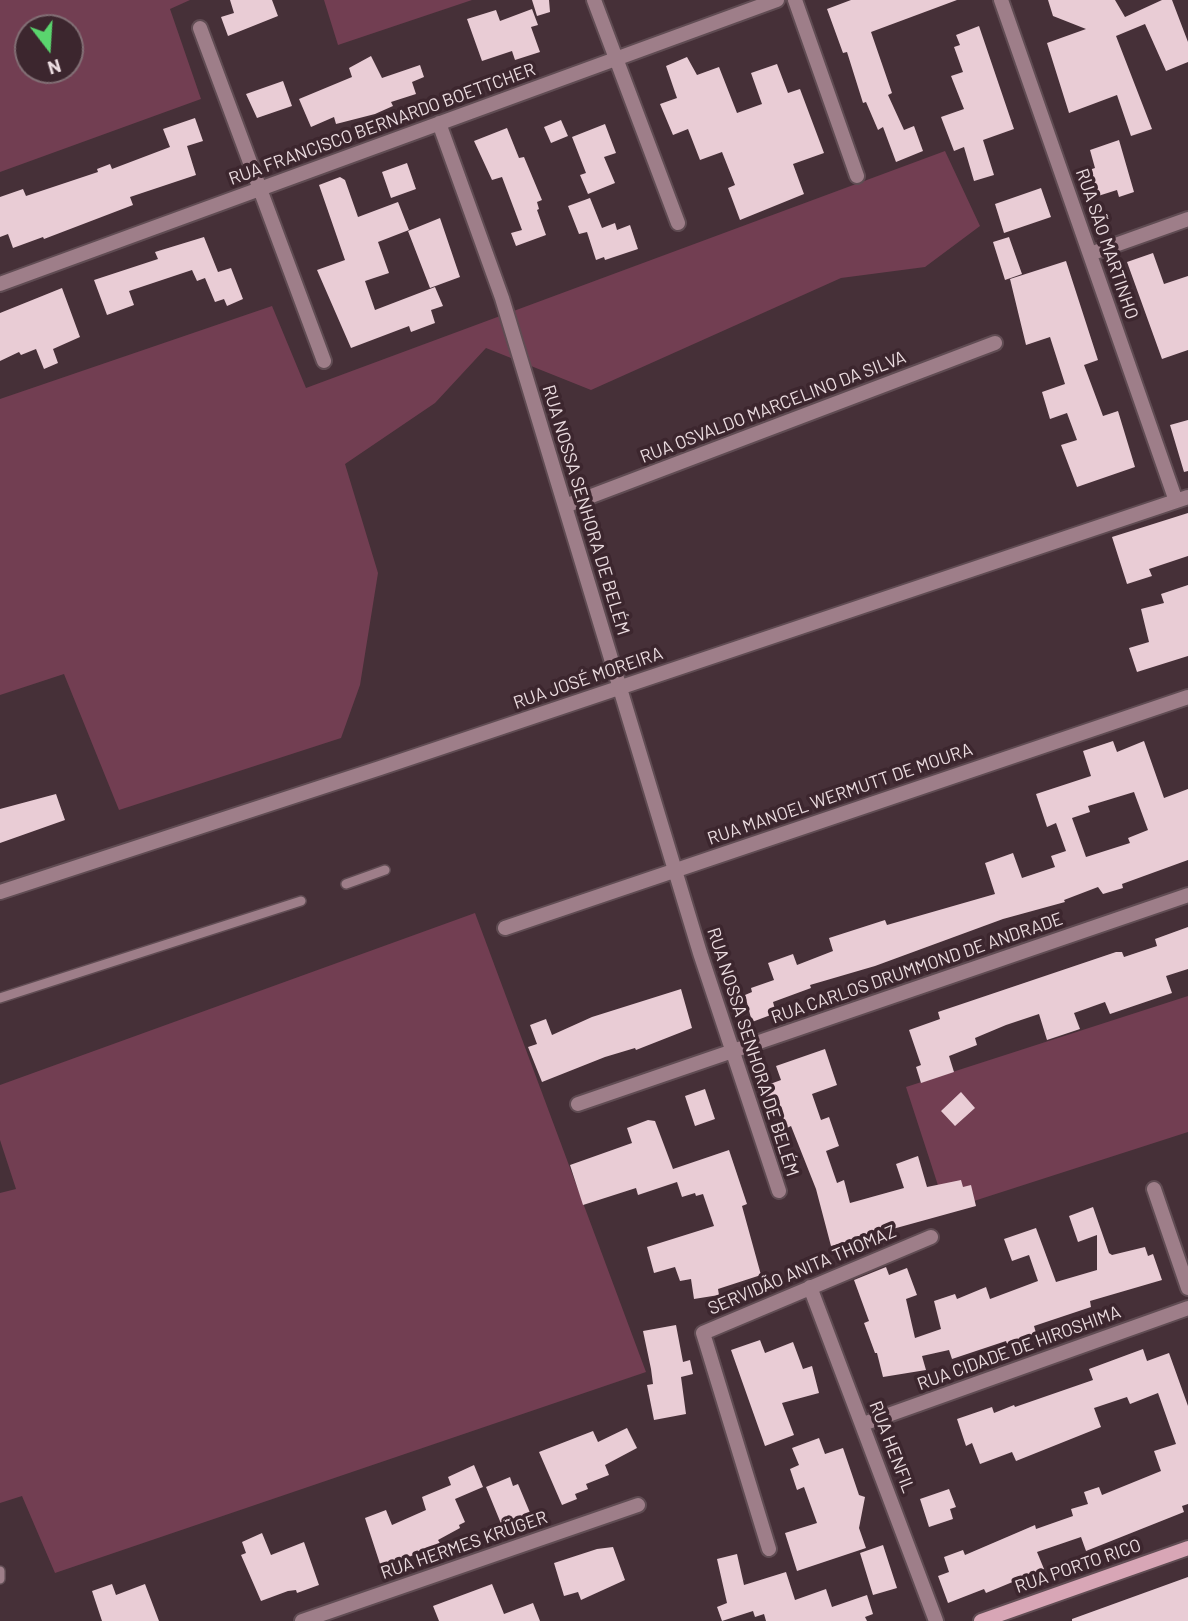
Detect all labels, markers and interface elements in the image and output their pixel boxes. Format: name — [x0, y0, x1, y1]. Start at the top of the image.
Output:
north arrow — [14, 14, 84, 84]
text: N — [45, 55, 64, 80]
street label: RUA FRANCISCO BERNARDO BOETTCHER — [226, 58, 538, 190]
street label: RUA SÃO MARTINHO — [1071, 166, 1143, 322]
street label: RUA OSVALDO MARCELINO DA SILVA — [637, 346, 909, 468]
street label: RUA NOSSA SENHORA DE BELÉM — [538, 382, 634, 638]
street label: RUA JOSÉ MOREIRA — [510, 642, 666, 714]
street label: RUA MANOEL WERMUTT DE MOURA — [705, 738, 975, 850]
street label: RUA CARLOS DRUMMOND DE ANDRADE — [768, 908, 1066, 1028]
street label: RUA NOSSA SENHORA DE BELÉM — [702, 925, 804, 1179]
street label: SERVIDÃO ANITA THOMAZ — [705, 1220, 899, 1320]
street label: RUA CIDADE DE HIROSHIMA — [914, 1301, 1124, 1395]
street label: RUA HENFIL — [865, 1398, 919, 1496]
street label: RUA HERMES KRÜGER — [378, 1506, 550, 1584]
street label: RUA PORTO RICO — [1012, 1534, 1144, 1598]

